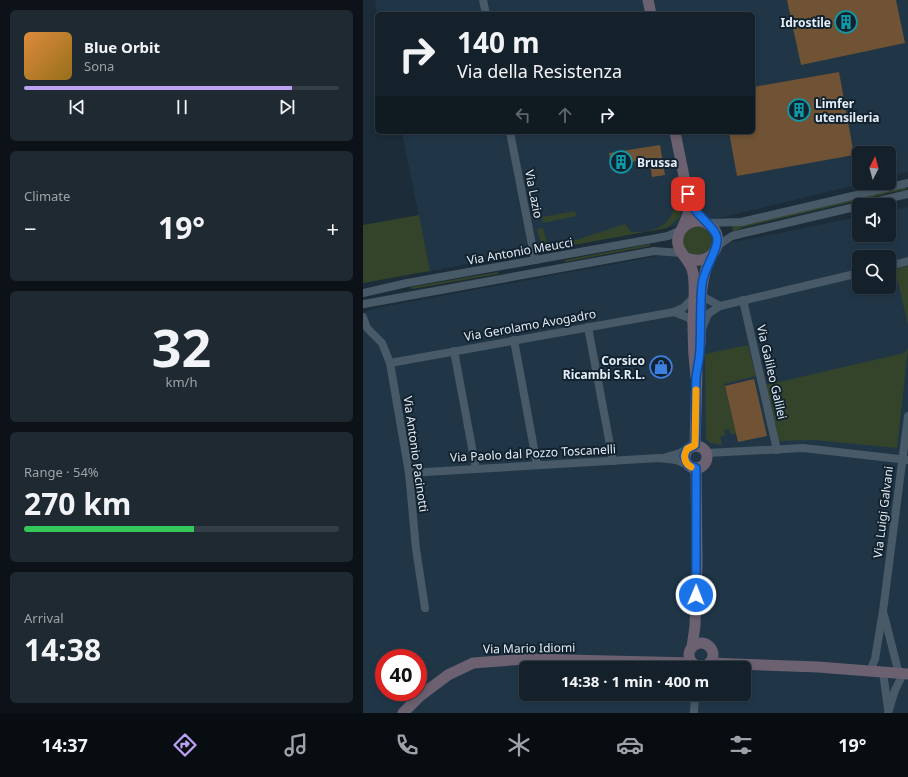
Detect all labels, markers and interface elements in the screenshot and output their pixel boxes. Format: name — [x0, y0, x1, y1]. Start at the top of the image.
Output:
building icon: Idrostile — [833, 9, 859, 35]
place label: Idrostile — [781, 14, 831, 31]
text: 140 m — [457, 23, 540, 61]
icon: right — [391, 28, 443, 80]
text: Blue Orbit — [84, 37, 160, 57]
text: Sona — [84, 57, 114, 75]
text: Via della Resistenza — [457, 59, 622, 83]
place label: Limfer utensileria — [815, 95, 879, 126]
icon: previous — [66, 96, 88, 118]
icon: pause — [171, 96, 193, 118]
icon: next — [276, 96, 298, 118]
building icon: Limfer utensileria — [786, 97, 812, 123]
icon: left — [512, 104, 534, 126]
icon: ahead — [554, 104, 576, 126]
icon: right — [596, 104, 618, 126]
north arrow — [852, 146, 896, 190]
map controls — [852, 146, 896, 294]
building icon: Brussa — [608, 149, 634, 175]
place label: Brussa — [637, 154, 677, 171]
street label: Via Lazio — [521, 168, 547, 220]
pin — [671, 177, 705, 211]
icon: arrive — [677, 183, 699, 205]
text: Climate — [24, 187, 70, 205]
button: sound — [852, 198, 896, 242]
text: 19° — [158, 207, 205, 248]
text: − — [24, 213, 37, 243]
text: + — [326, 213, 339, 243]
street label: Via Antonio Meucci — [466, 233, 574, 269]
button: search — [852, 250, 896, 294]
street label: Via Gerolamo Avogadro — [463, 305, 597, 345]
text: 32 — [152, 311, 211, 382]
street label: Via Galileo Galilei — [753, 323, 791, 421]
place label: Corsico Ricambi S.R.L. — [563, 352, 645, 383]
shop icon: Corsico Ricambi S.R.L. — [648, 354, 674, 380]
text: km/h — [166, 373, 197, 391]
street label: Via Antonio Pacinotti — [399, 395, 433, 513]
street label: Via Paolo dal Pozzo Toscanelli — [450, 440, 616, 466]
text: Range · 54% — [24, 463, 99, 481]
street label: Via Luigi Galvani — [869, 465, 897, 559]
text: 270 km — [24, 483, 131, 524]
position arrow — [675, 574, 717, 616]
text: Arrival — [24, 609, 64, 627]
text: 14:38 — [24, 629, 101, 670]
street label: Via Mario Idiomi — [483, 639, 575, 657]
speed limit sign: 40 — [375, 649, 427, 701]
text: 14:38 · 1 min · 400 m — [561, 671, 709, 691]
icon: directions — [171, 731, 199, 759]
icon: music — [282, 731, 310, 759]
icon: phone — [393, 731, 421, 759]
icon: climate — [505, 731, 533, 759]
icon: car — [616, 731, 644, 759]
icon: filters — [727, 731, 755, 759]
text: 14:37 — [42, 733, 88, 757]
text: 19° — [838, 733, 866, 757]

